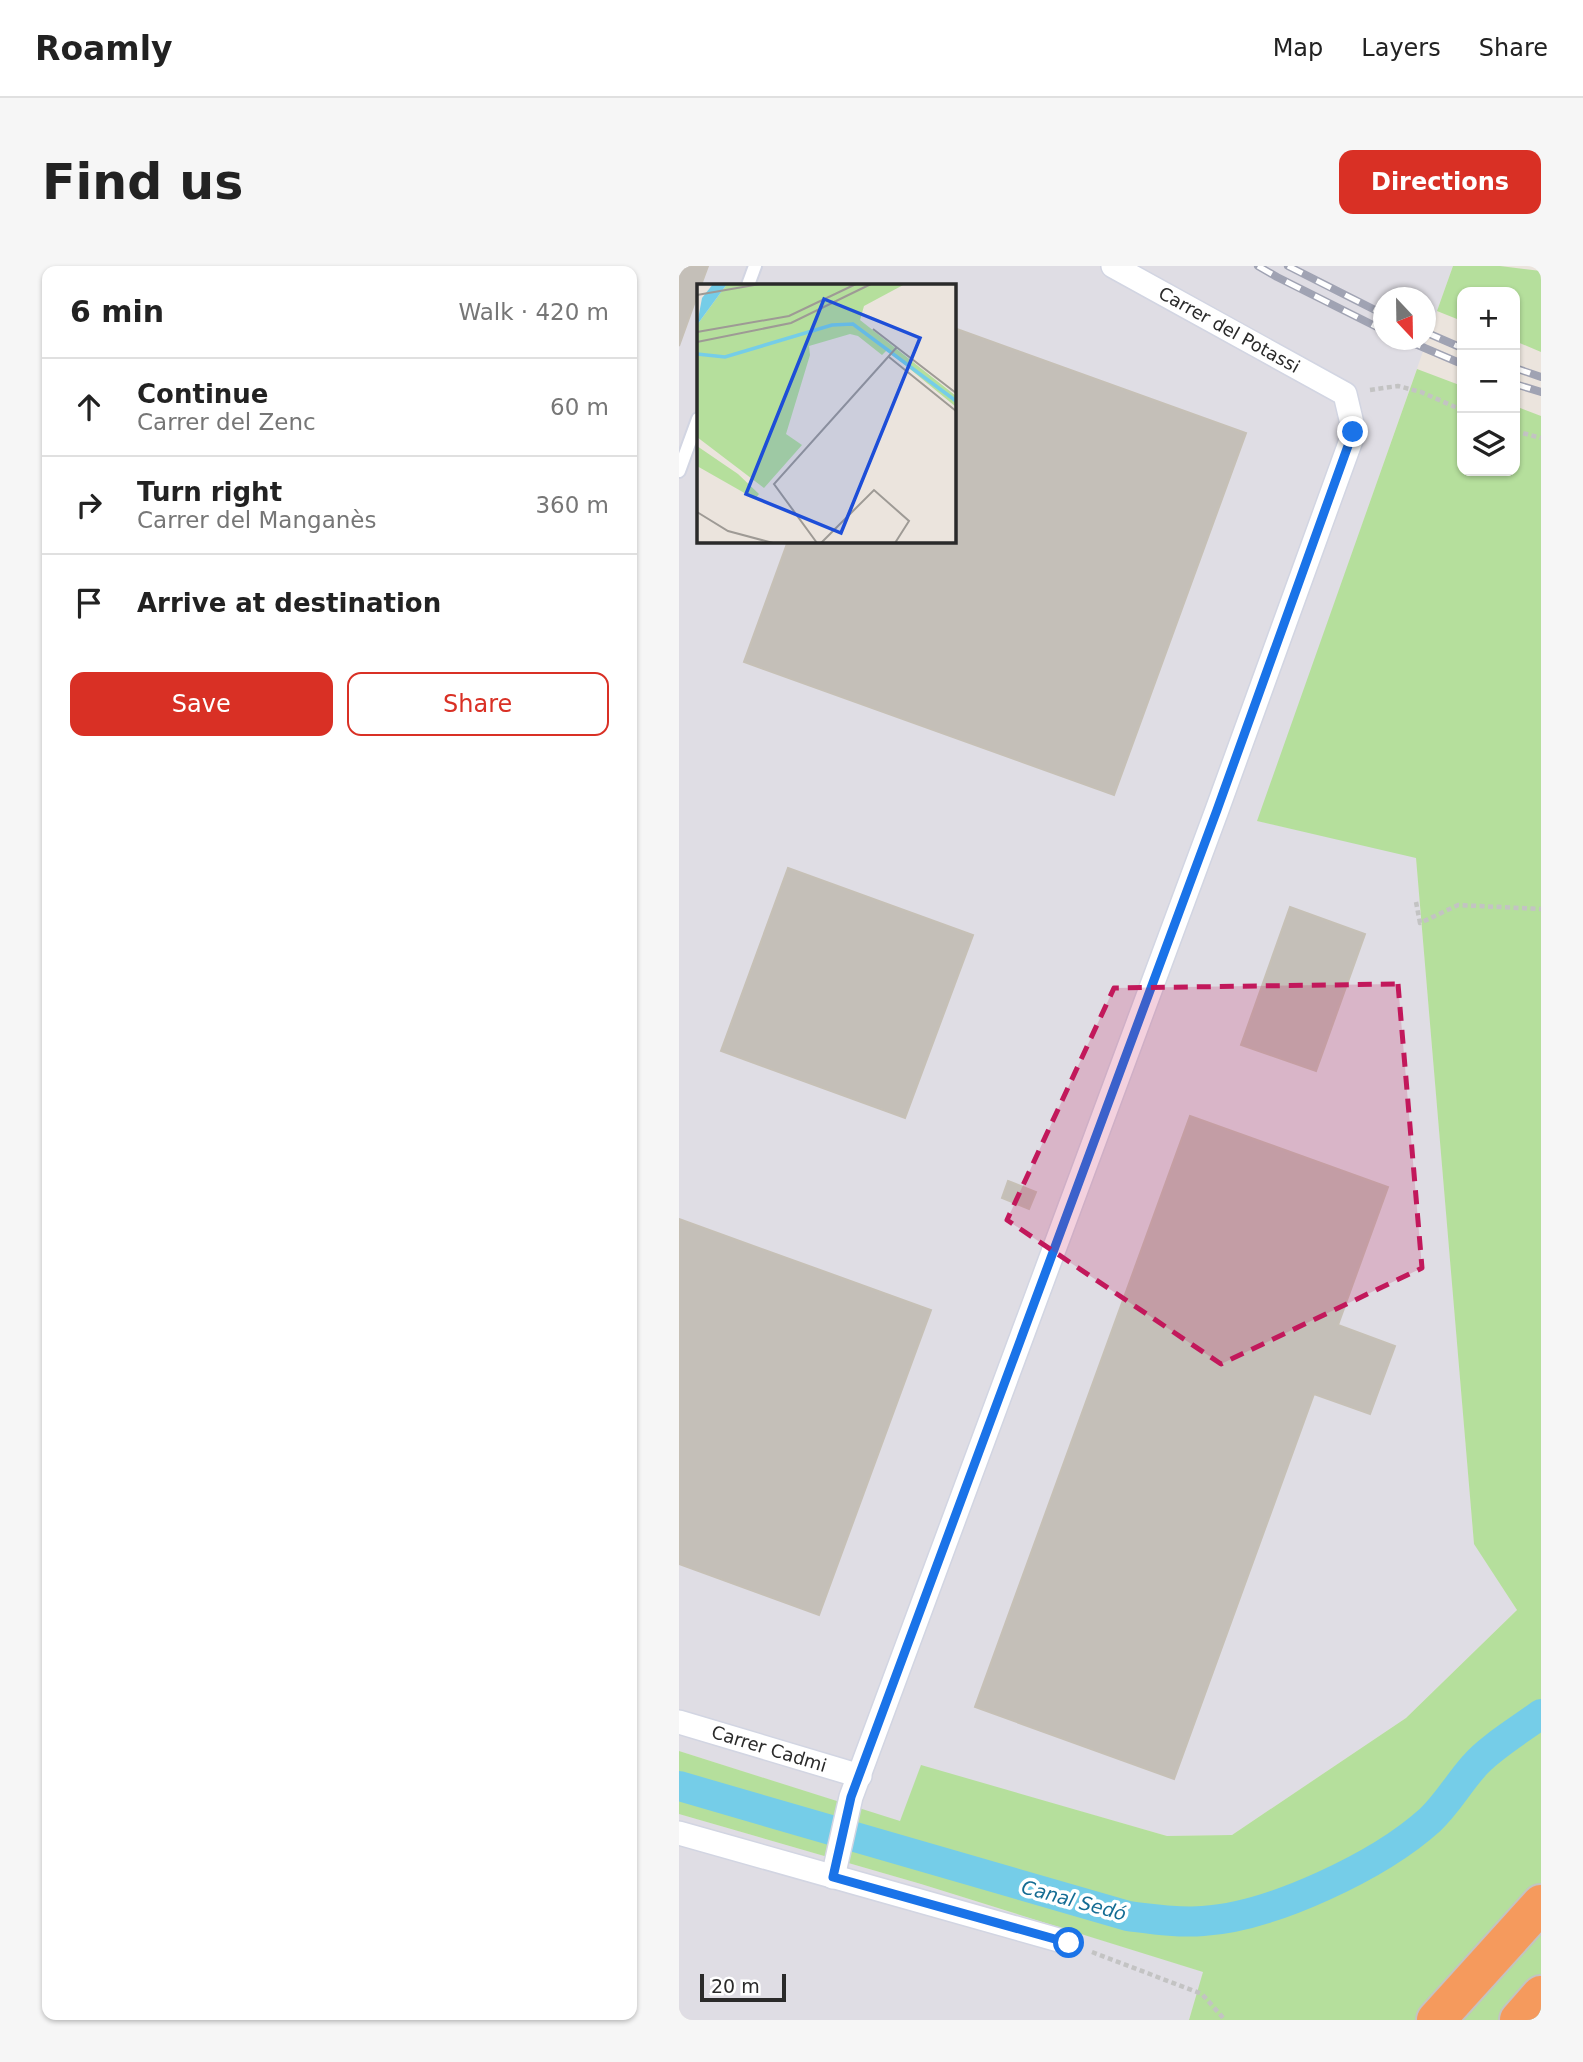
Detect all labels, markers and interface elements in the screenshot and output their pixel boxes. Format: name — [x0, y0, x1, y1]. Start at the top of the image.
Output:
text: Roamly — [35, 29, 173, 68]
text: Map — [1273, 34, 1323, 62]
text: Layers — [1361, 34, 1441, 62]
text: Share — [1479, 34, 1548, 62]
button: Directions — [1339, 150, 1541, 214]
text: Find us — [42, 154, 243, 211]
street label: Carrer del Potassi — [1155, 282, 1304, 377]
inset map — [697, 284, 955, 542]
north arrow — [1373, 287, 1436, 350]
map controls — [1457, 287, 1520, 476]
button: + — [1457, 287, 1520, 350]
text: 6 min — [70, 294, 164, 329]
text: Walk · 420 m — [458, 299, 609, 325]
button: − — [1457, 350, 1520, 413]
text: Continue — [137, 379, 268, 409]
icon: ahead — [70, 388, 108, 426]
text: 60 m — [550, 394, 609, 420]
text: Carrer del Zenc — [137, 409, 316, 435]
button: layers — [1457, 413, 1520, 476]
route end — [1337, 416, 1368, 447]
text: Turn right — [137, 477, 282, 507]
icon: right — [70, 486, 108, 524]
text: 360 m — [535, 492, 609, 518]
text: Carrer del Manganès — [137, 507, 376, 533]
icon: arrive — [70, 584, 108, 622]
text: Arrive at destination — [137, 588, 441, 618]
button: Save — [70, 672, 333, 736]
button: Share — [347, 672, 609, 736]
street label: Carrer Cadmi — [709, 1721, 829, 1776]
water label: Canal Sedó — [1019, 1875, 1129, 1925]
route start — [1053, 1927, 1084, 1958]
scale bar — [700, 1971, 786, 2003]
text: 20 m — [711, 1975, 760, 1997]

